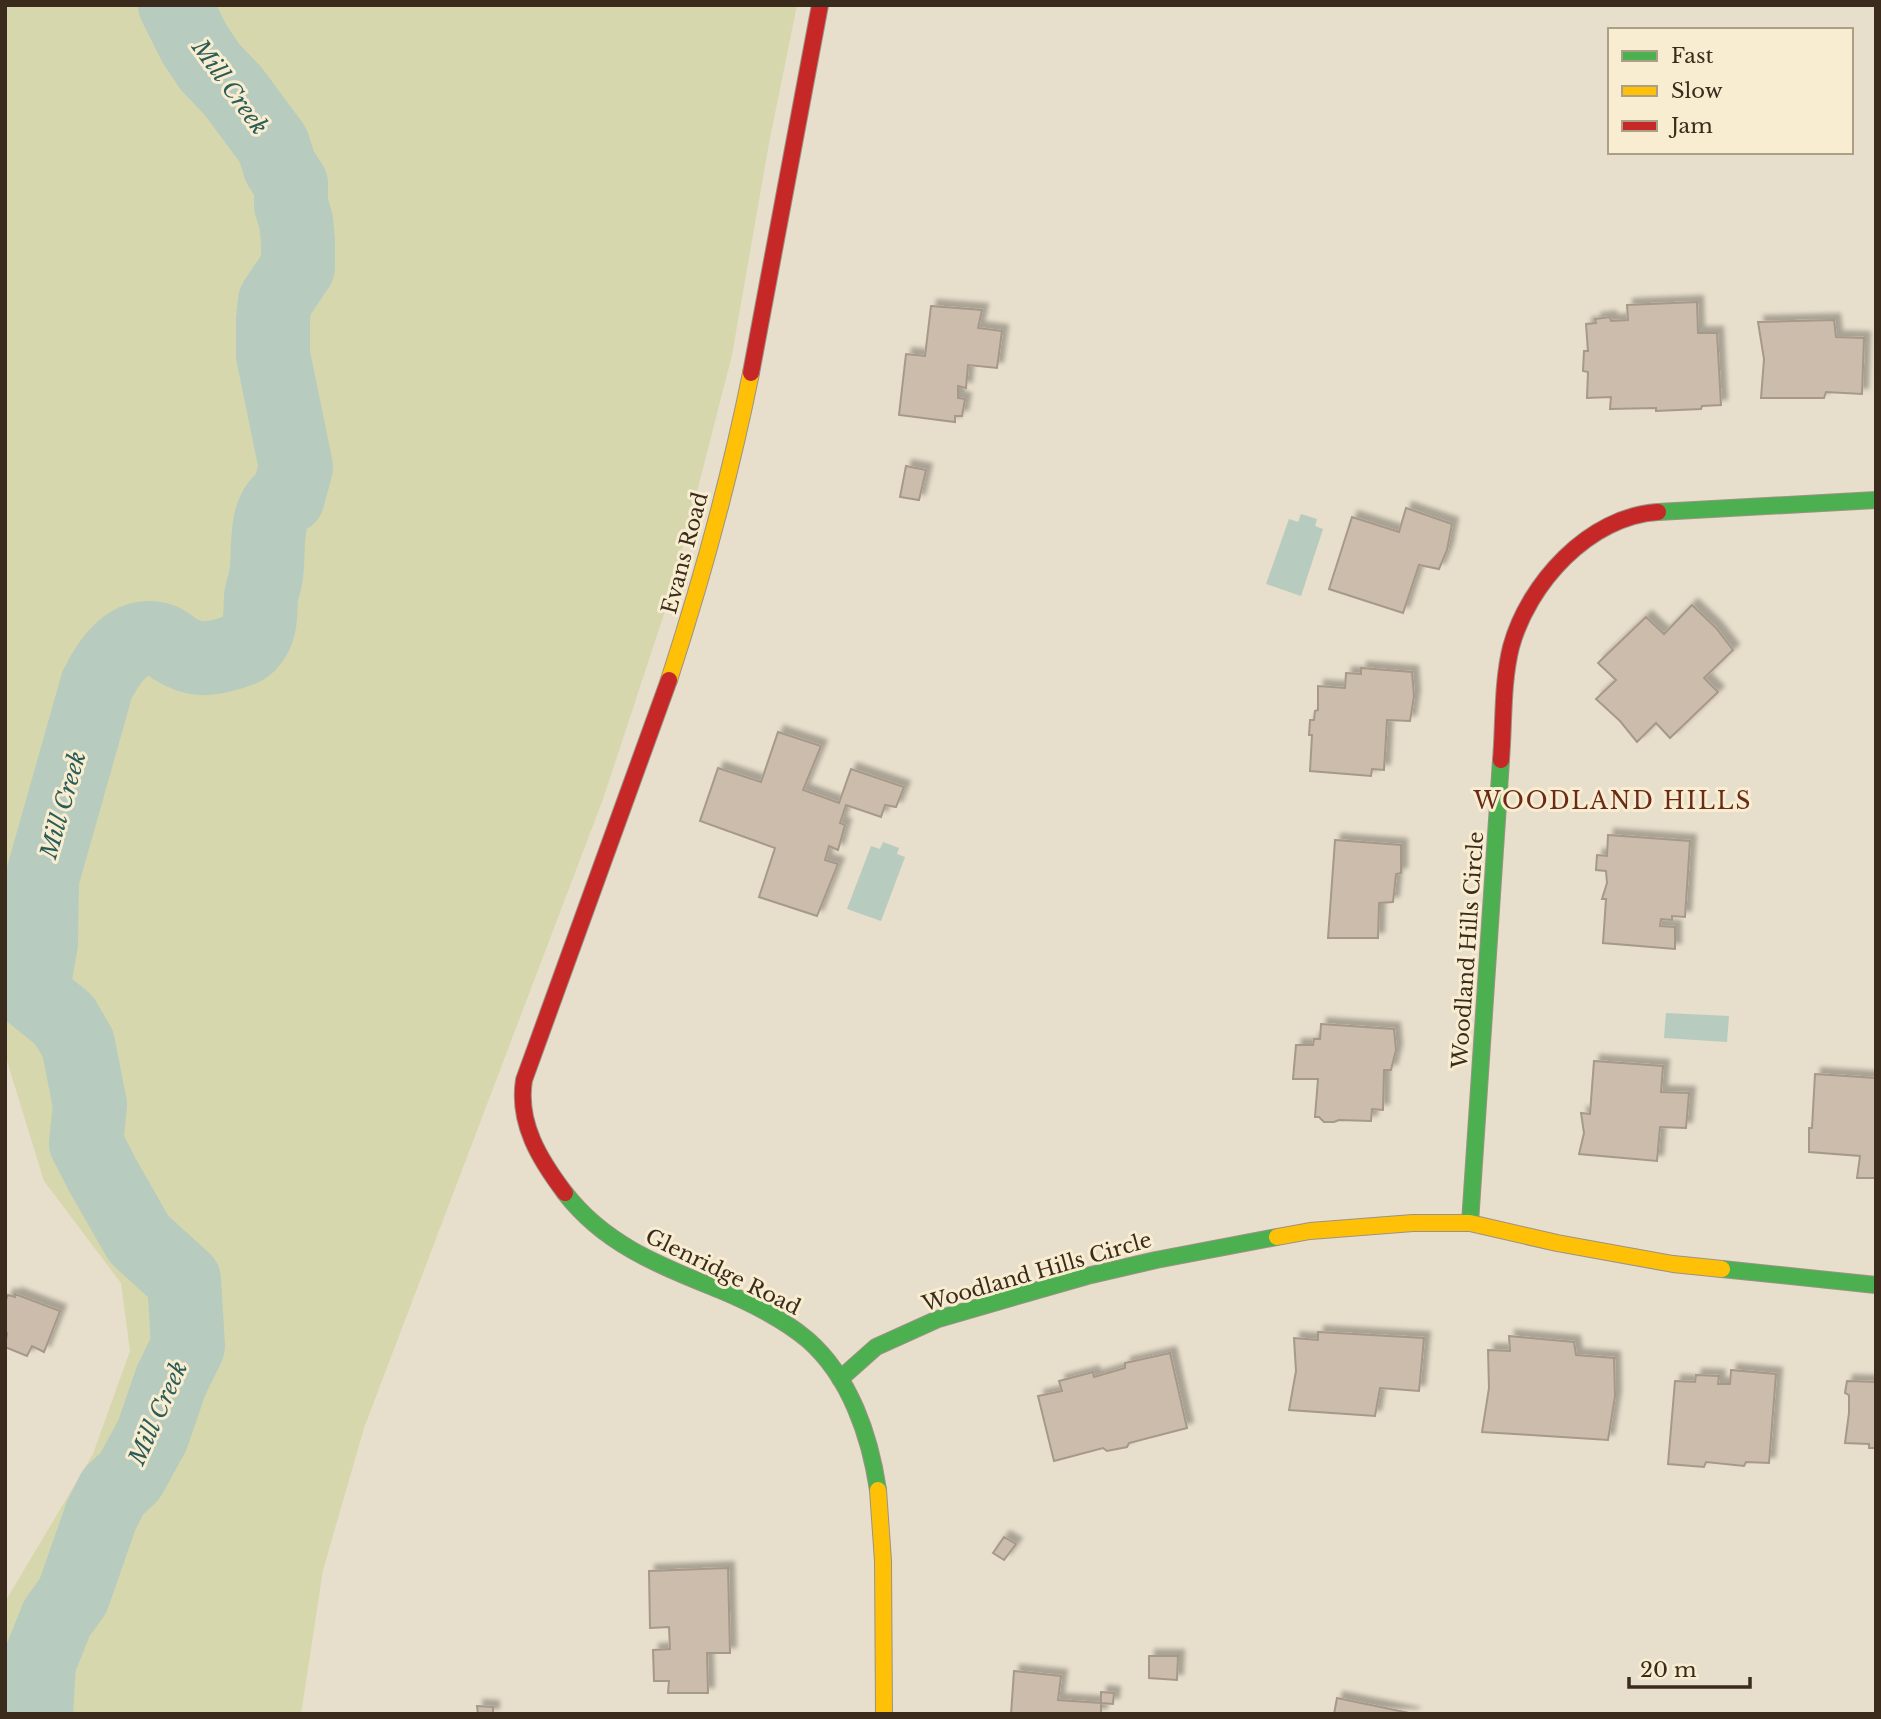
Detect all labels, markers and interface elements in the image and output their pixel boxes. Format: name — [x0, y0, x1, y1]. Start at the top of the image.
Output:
legend — [1608, 28, 1853, 154]
water label: Mill Creek — [186, 33, 274, 140]
text: Fast — [1671, 43, 1713, 69]
text: Slow — [1671, 78, 1723, 104]
text: Jam — [1668, 113, 1713, 139]
street label: Evans Road — [656, 489, 714, 617]
water label: Mill Creek — [34, 748, 92, 863]
district label: WOODLAND HILLS — [1473, 787, 1752, 815]
street label: Woodland Hills Circle — [1447, 831, 1489, 1070]
street label: Glenridge Road — [641, 1223, 805, 1321]
street label: Woodland Hills Circle — [918, 1227, 1155, 1318]
water label: Mill Creek — [122, 1357, 193, 1470]
scale bar — [1629, 1646, 1750, 1690]
text: 20 m — [1640, 1657, 1697, 1683]

